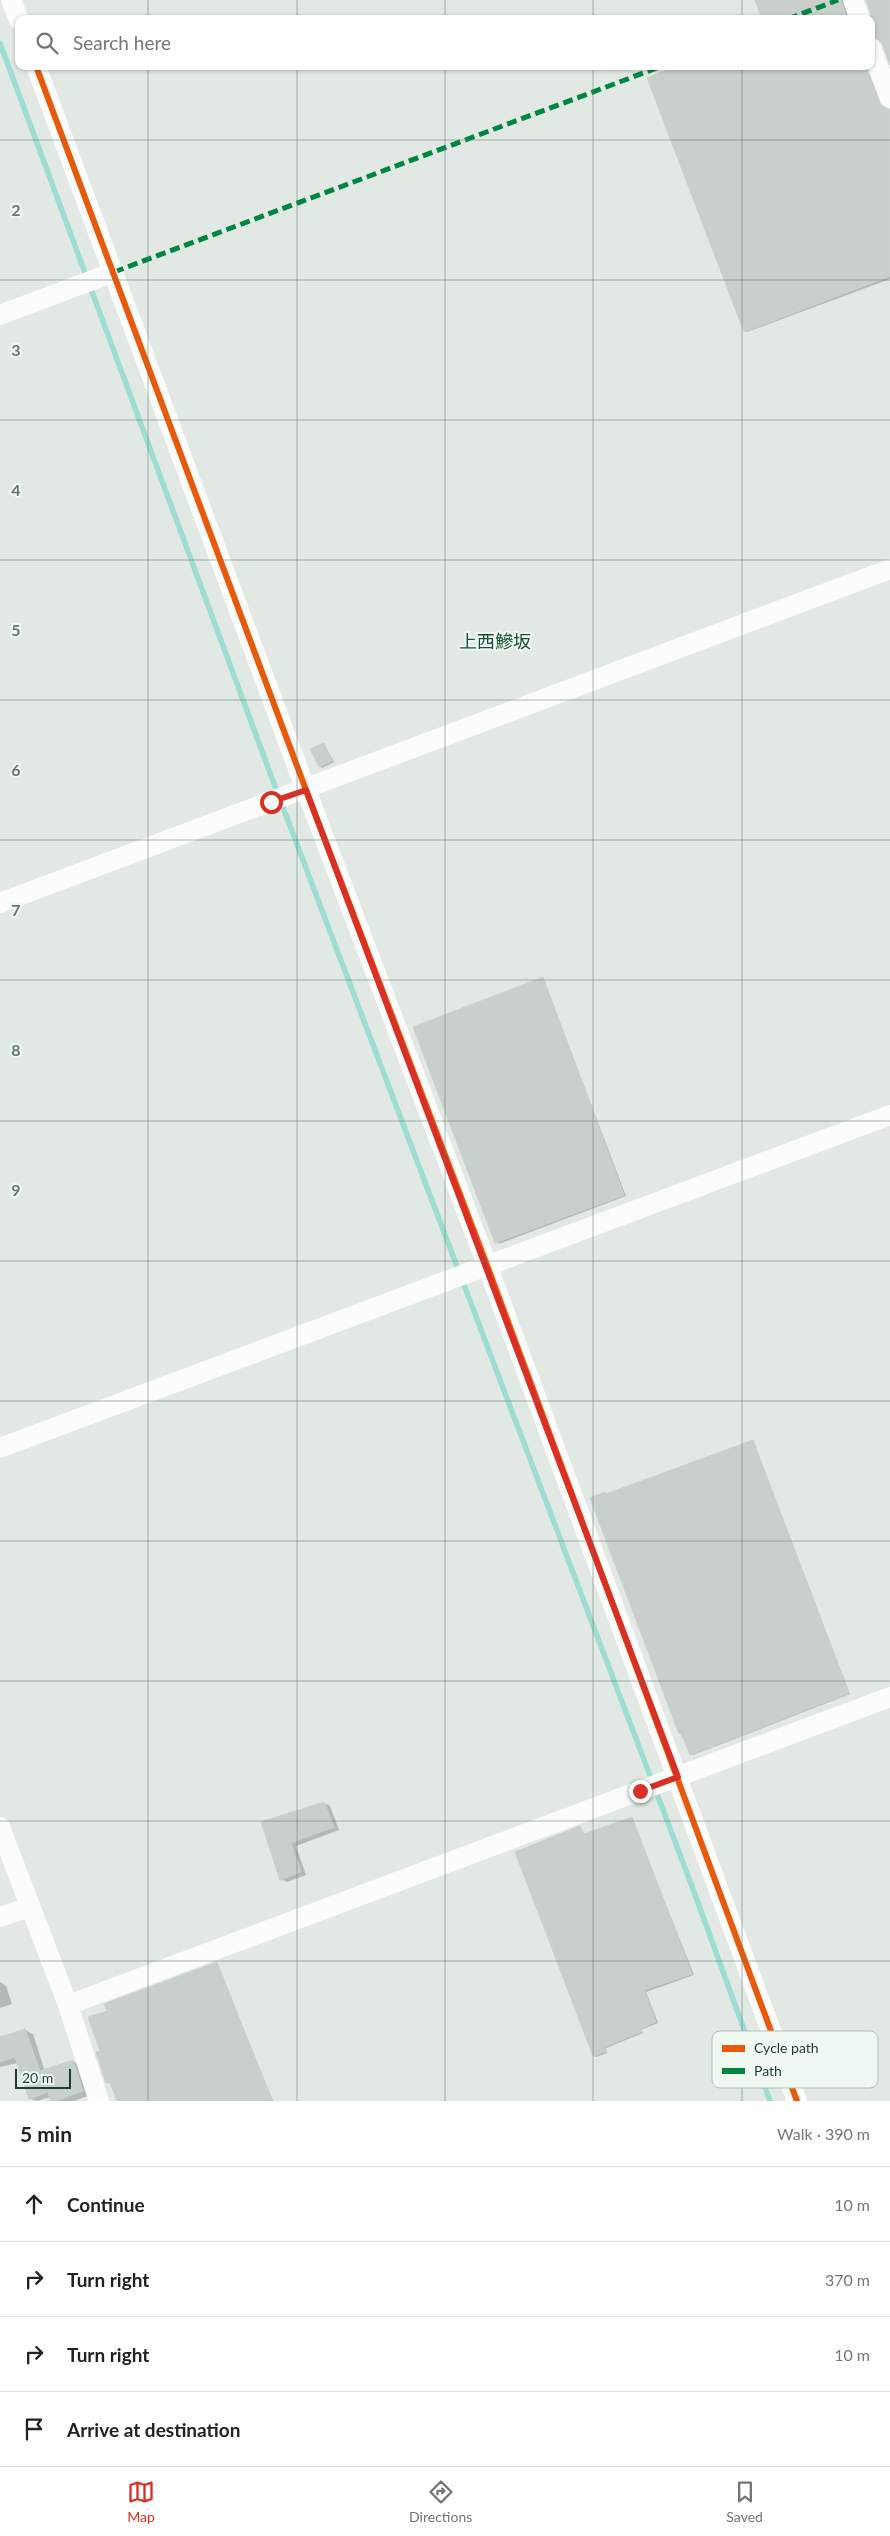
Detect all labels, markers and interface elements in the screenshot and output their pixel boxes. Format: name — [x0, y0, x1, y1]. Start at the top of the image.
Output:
search box — [15, 15, 875, 70]
icon: search — [33, 29, 61, 57]
text: Search here — [73, 31, 171, 54]
text: 2 — [11, 200, 21, 219]
text: 3 — [11, 340, 21, 359]
text: 4 — [11, 480, 21, 499]
text: 5 — [11, 620, 21, 639]
district label: 上西鰺坂 — [459, 630, 531, 652]
text: 6 — [11, 760, 21, 779]
route start — [260, 791, 283, 814]
text: 7 — [11, 900, 21, 919]
text: 8 — [11, 1040, 21, 1059]
text: 9 — [11, 1180, 21, 1199]
route end — [629, 1780, 652, 1803]
legend — [712, 2031, 878, 2088]
text: Cycle path — [754, 2039, 819, 2056]
text: Path — [754, 2062, 782, 2079]
scale bar — [15, 2066, 71, 2089]
text: 20 m — [22, 2069, 53, 2086]
text: 5 min — [20, 2121, 72, 2146]
text: Walk · 390 m — [777, 2124, 870, 2143]
icon: ahead — [20, 2190, 48, 2218]
text: Continue — [67, 2193, 145, 2216]
text: 10 m — [834, 2195, 870, 2214]
icon: right — [20, 2265, 48, 2293]
text: Turn right — [67, 2268, 149, 2291]
text: 370 m — [825, 2270, 870, 2289]
icon: right — [20, 2340, 48, 2368]
text: Turn right — [67, 2343, 149, 2366]
text: 10 m — [834, 2345, 870, 2364]
icon: arrive — [20, 2415, 48, 2443]
text: Arrive at destination — [67, 2418, 240, 2441]
tab: Map — [127, 2478, 155, 2525]
tab: Directions — [409, 2478, 472, 2525]
tab: Saved — [726, 2478, 763, 2525]

